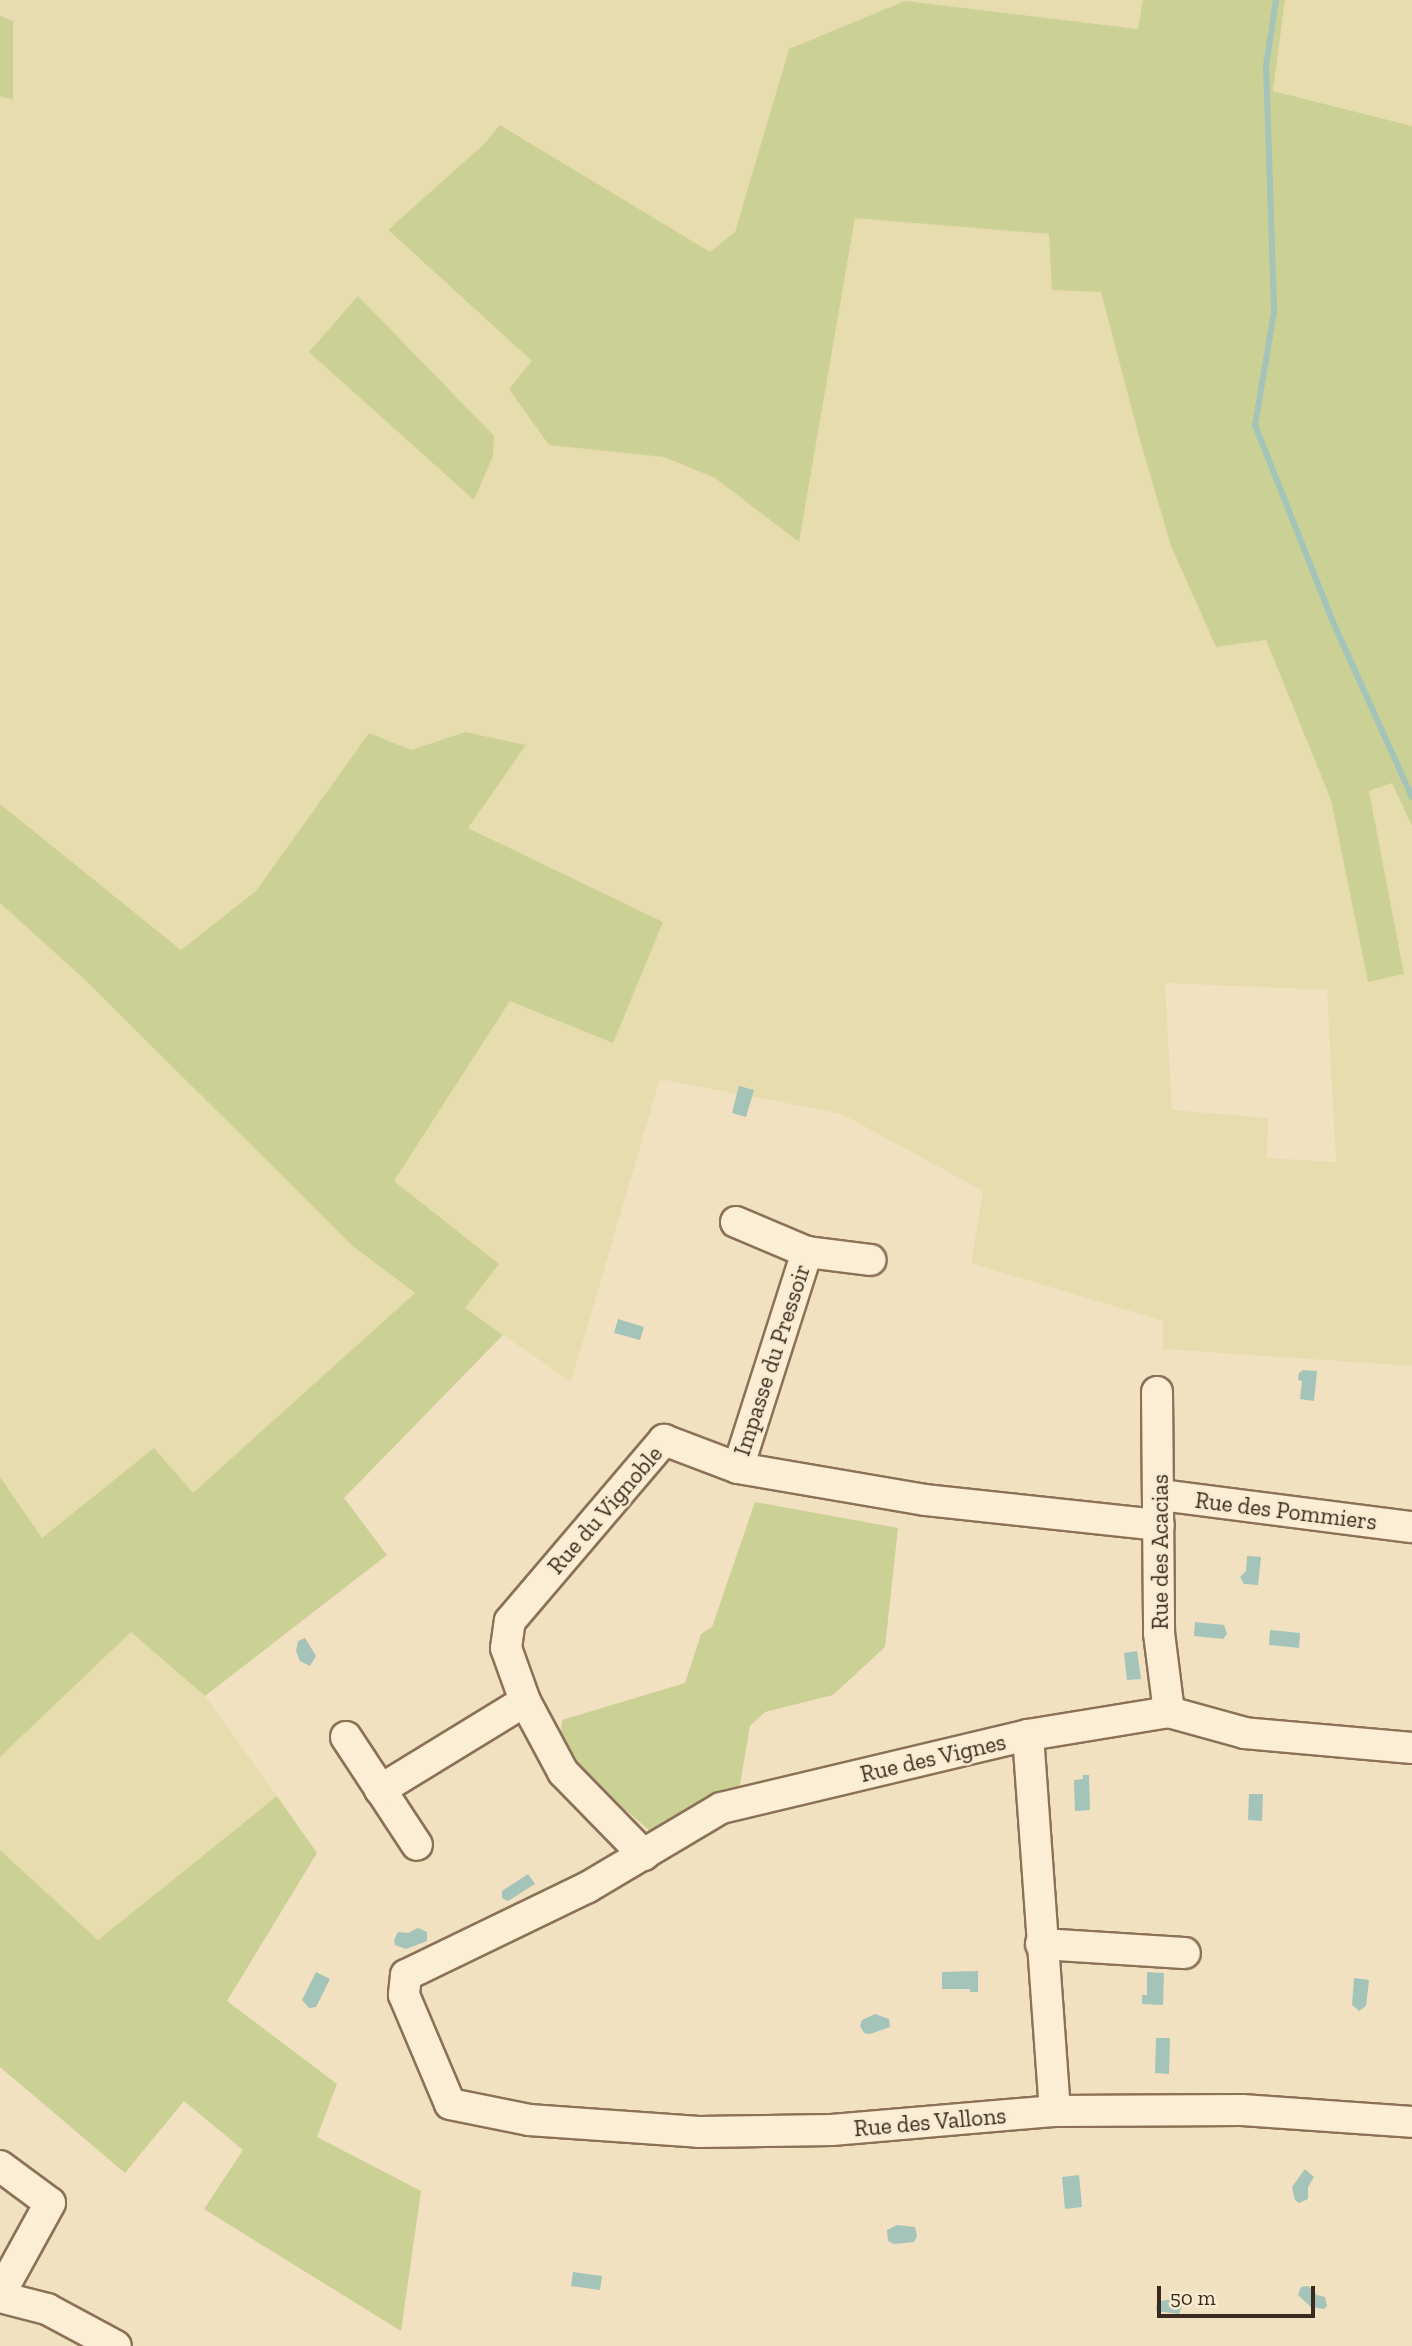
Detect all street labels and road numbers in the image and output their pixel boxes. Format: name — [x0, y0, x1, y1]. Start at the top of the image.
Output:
street label: Impasse du Pressoir — [728, 1261, 816, 1459]
street label: Rue du Vignoble — [542, 1440, 668, 1580]
street label: Rue des Acacias — [1146, 1474, 1174, 1630]
street label: Rue des Pommiers — [1193, 1486, 1379, 1536]
street label: Rue des Vignes — [857, 1728, 1009, 1788]
street label: Rue des Vallons — [852, 2102, 1008, 2142]

